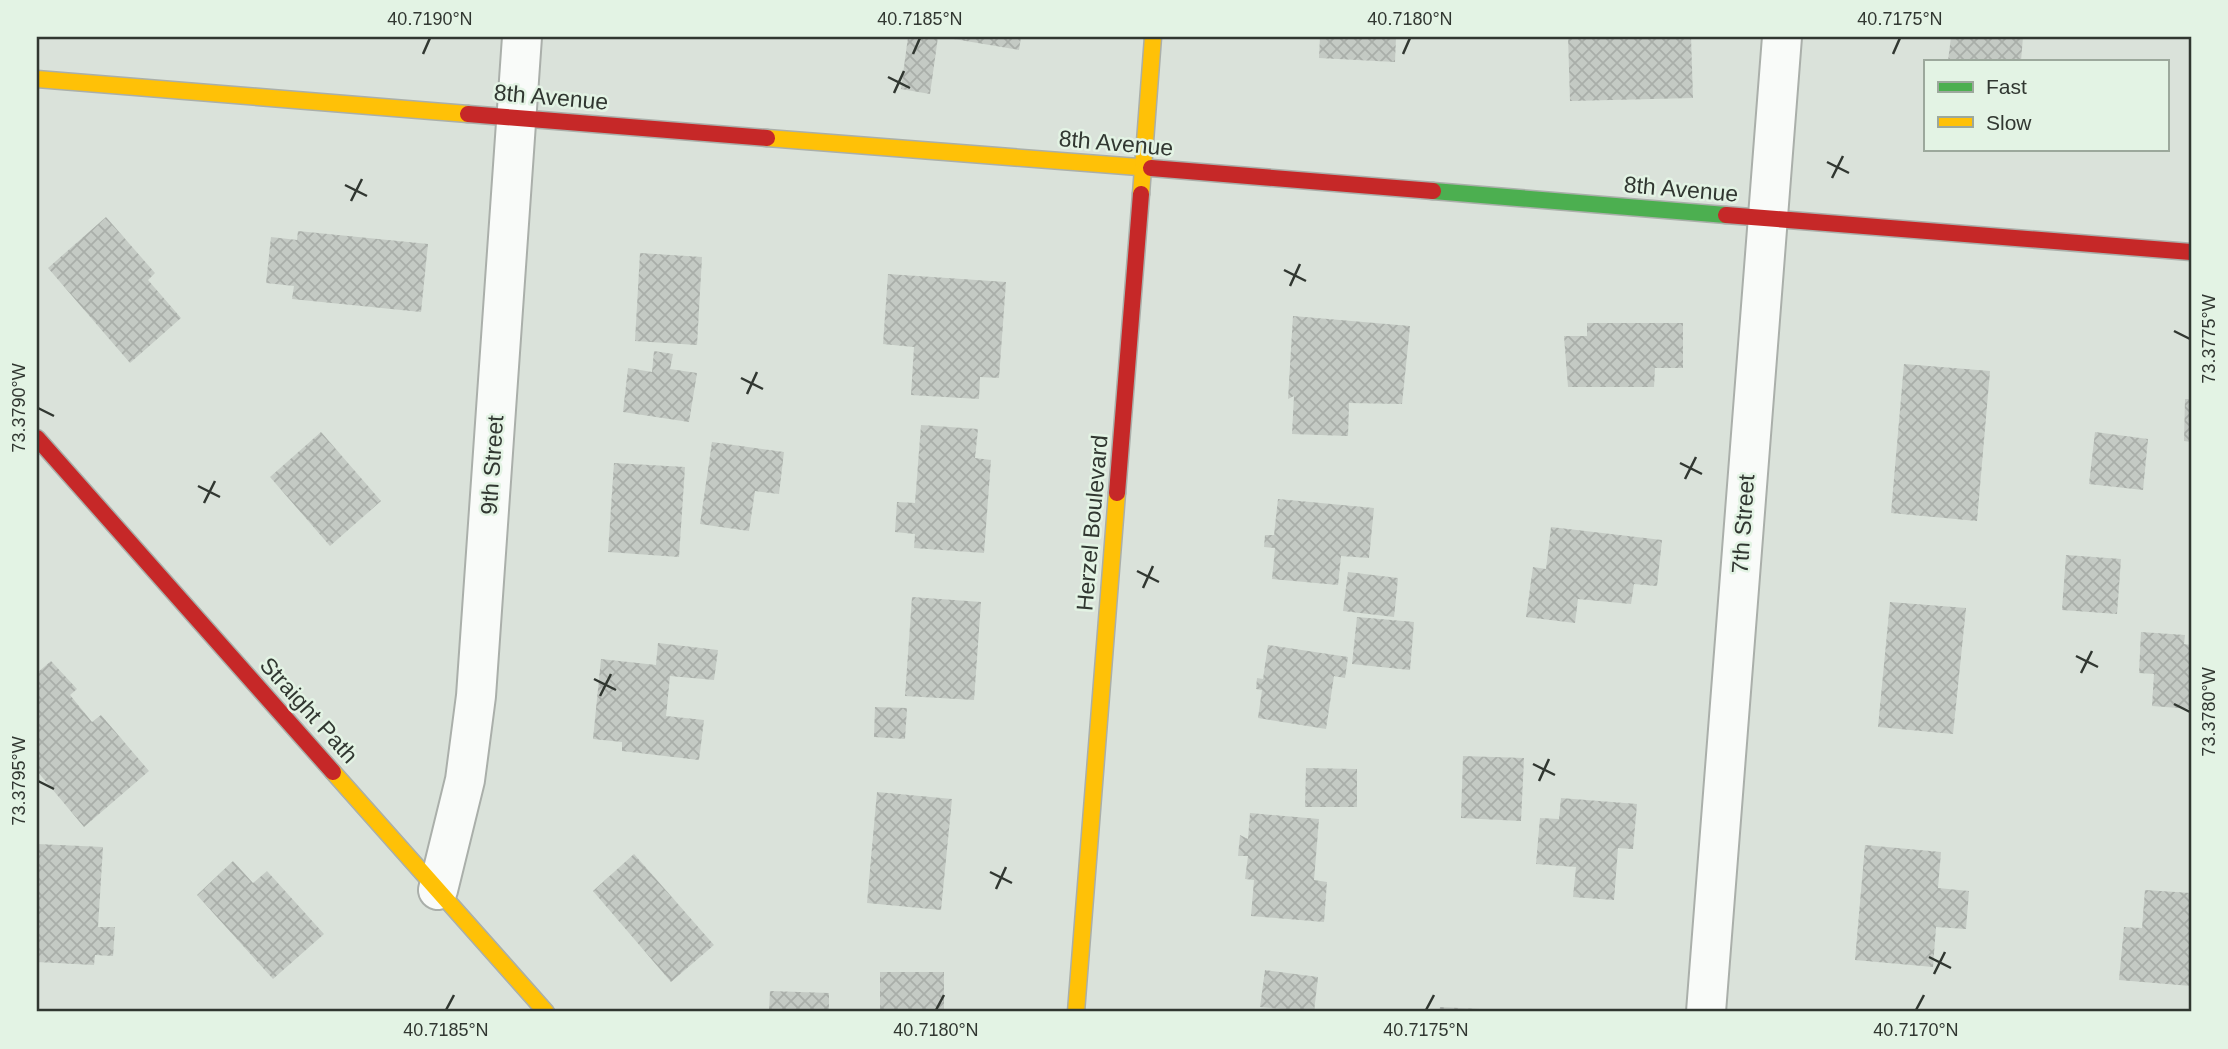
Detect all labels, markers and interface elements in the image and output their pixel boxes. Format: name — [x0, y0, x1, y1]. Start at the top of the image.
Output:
text: 40.7190°N — [387, 9, 473, 29]
text: 40.7185°N — [877, 9, 963, 29]
text: 40.7180°N — [1367, 9, 1453, 29]
text: 40.7175°N — [1857, 9, 1943, 29]
legend — [1924, 60, 2168, 150]
text: Fast — [1986, 75, 2027, 98]
street label: 8th Avenue — [493, 79, 609, 115]
text: Slow — [1986, 111, 2032, 134]
street label: 8th Avenue — [1058, 125, 1174, 161]
street label: 8th Avenue — [1623, 171, 1739, 207]
text: 73.3775°W — [2199, 294, 2219, 384]
text: 73.3790°W — [9, 363, 29, 453]
street label: 9th Street — [476, 414, 508, 516]
street label: Herzel Boulevard — [1071, 434, 1113, 612]
street label: 7th Street — [1727, 473, 1759, 575]
street label: Straight Path — [255, 652, 363, 768]
text: 73.3780°W — [2199, 667, 2219, 757]
text: 73.3795°W — [9, 736, 29, 826]
text: 40.7185°N — [403, 1020, 489, 1040]
text: 40.7180°N — [893, 1020, 979, 1040]
text: 40.7175°N — [1383, 1020, 1469, 1040]
text: 40.7170°N — [1873, 1020, 1959, 1040]

